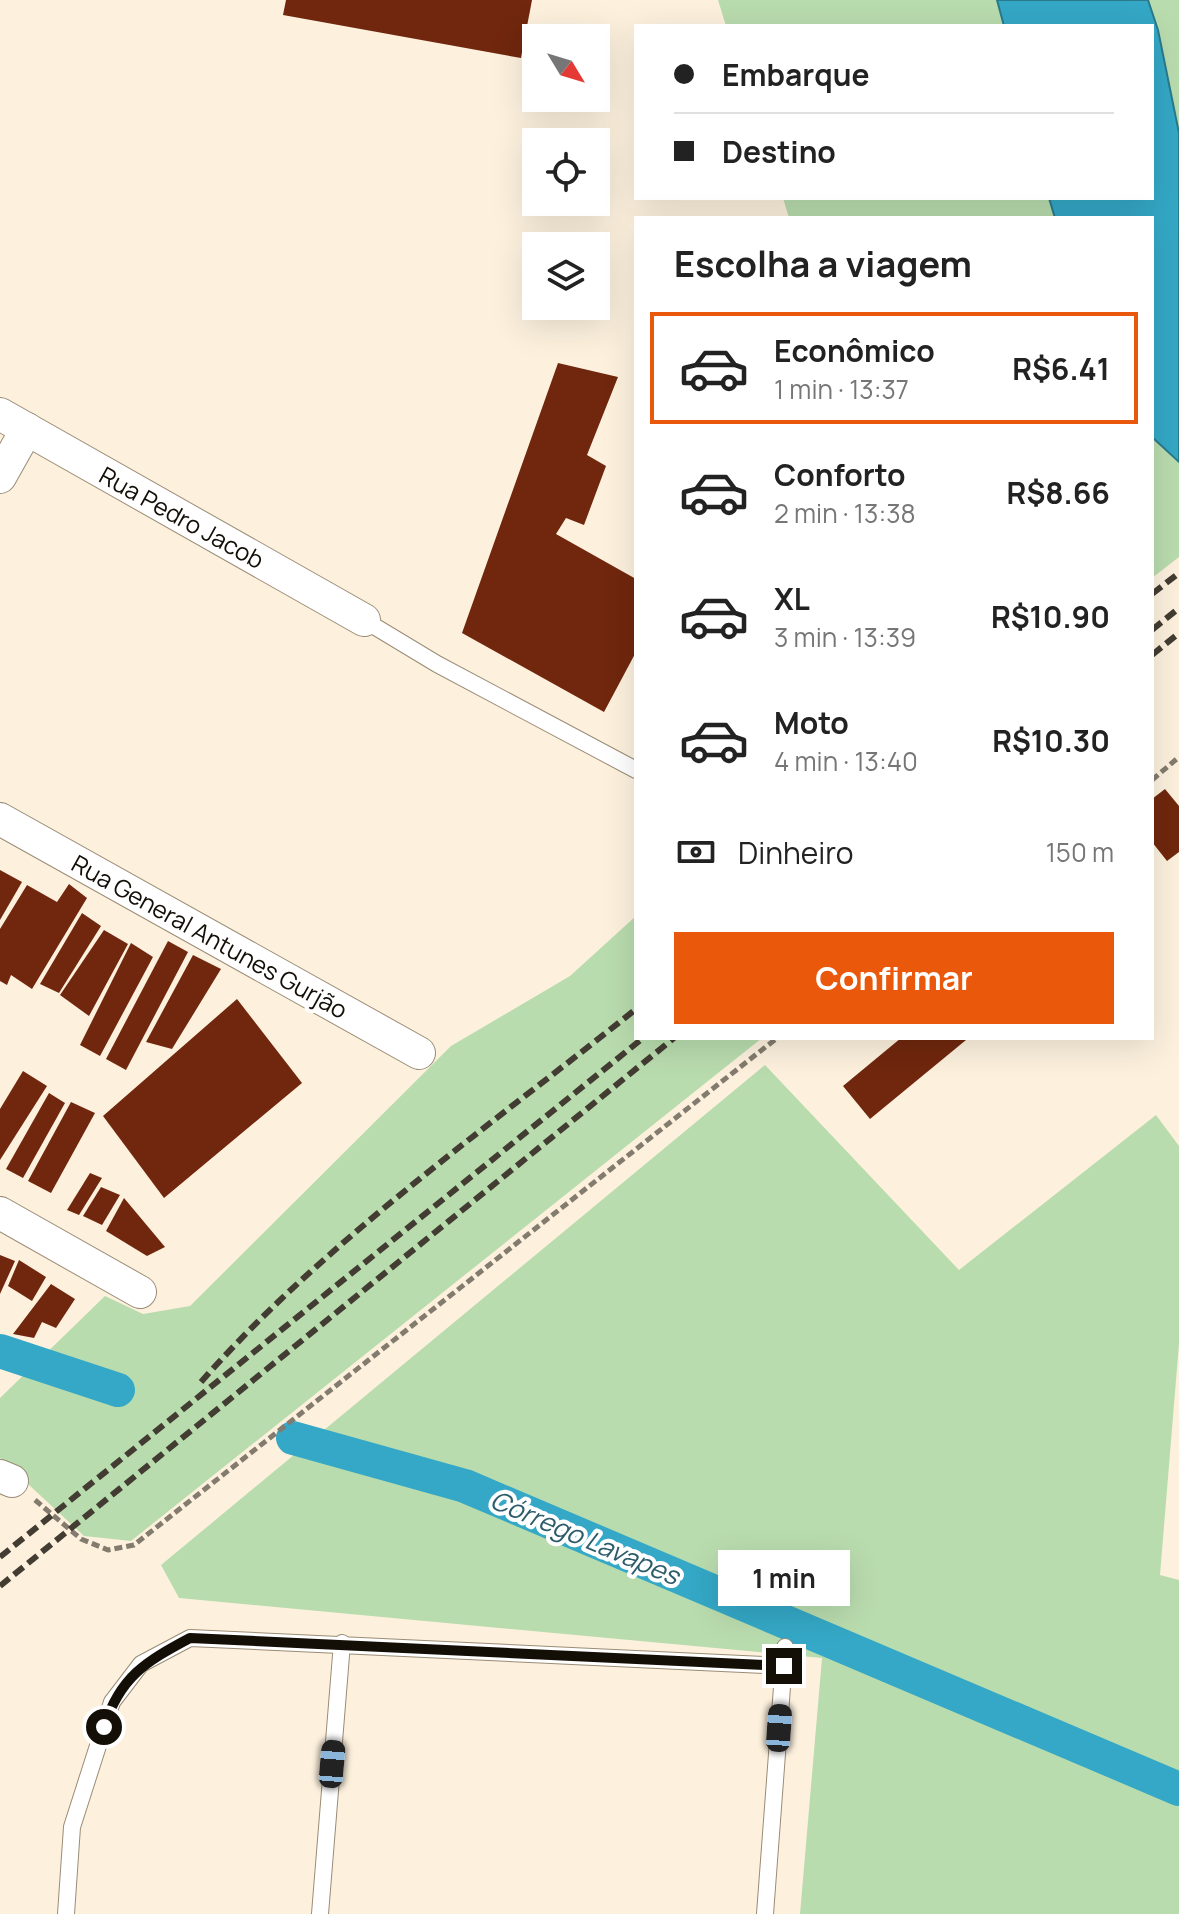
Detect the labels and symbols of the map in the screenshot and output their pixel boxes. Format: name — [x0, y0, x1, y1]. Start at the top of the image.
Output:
north arrow — [522, 24, 610, 112]
street label: Rua Pedro Jacob — [94, 458, 270, 576]
street label: Rua General Antunes Gurjão — [66, 846, 354, 1026]
water label: Córrego Lavapes — [485, 1481, 687, 1594]
callout: 1 min — [718, 1550, 850, 1606]
route end — [766, 1648, 802, 1684]
car — [765, 1703, 793, 1753]
route start — [86, 1709, 122, 1745]
car — [318, 1739, 346, 1789]

